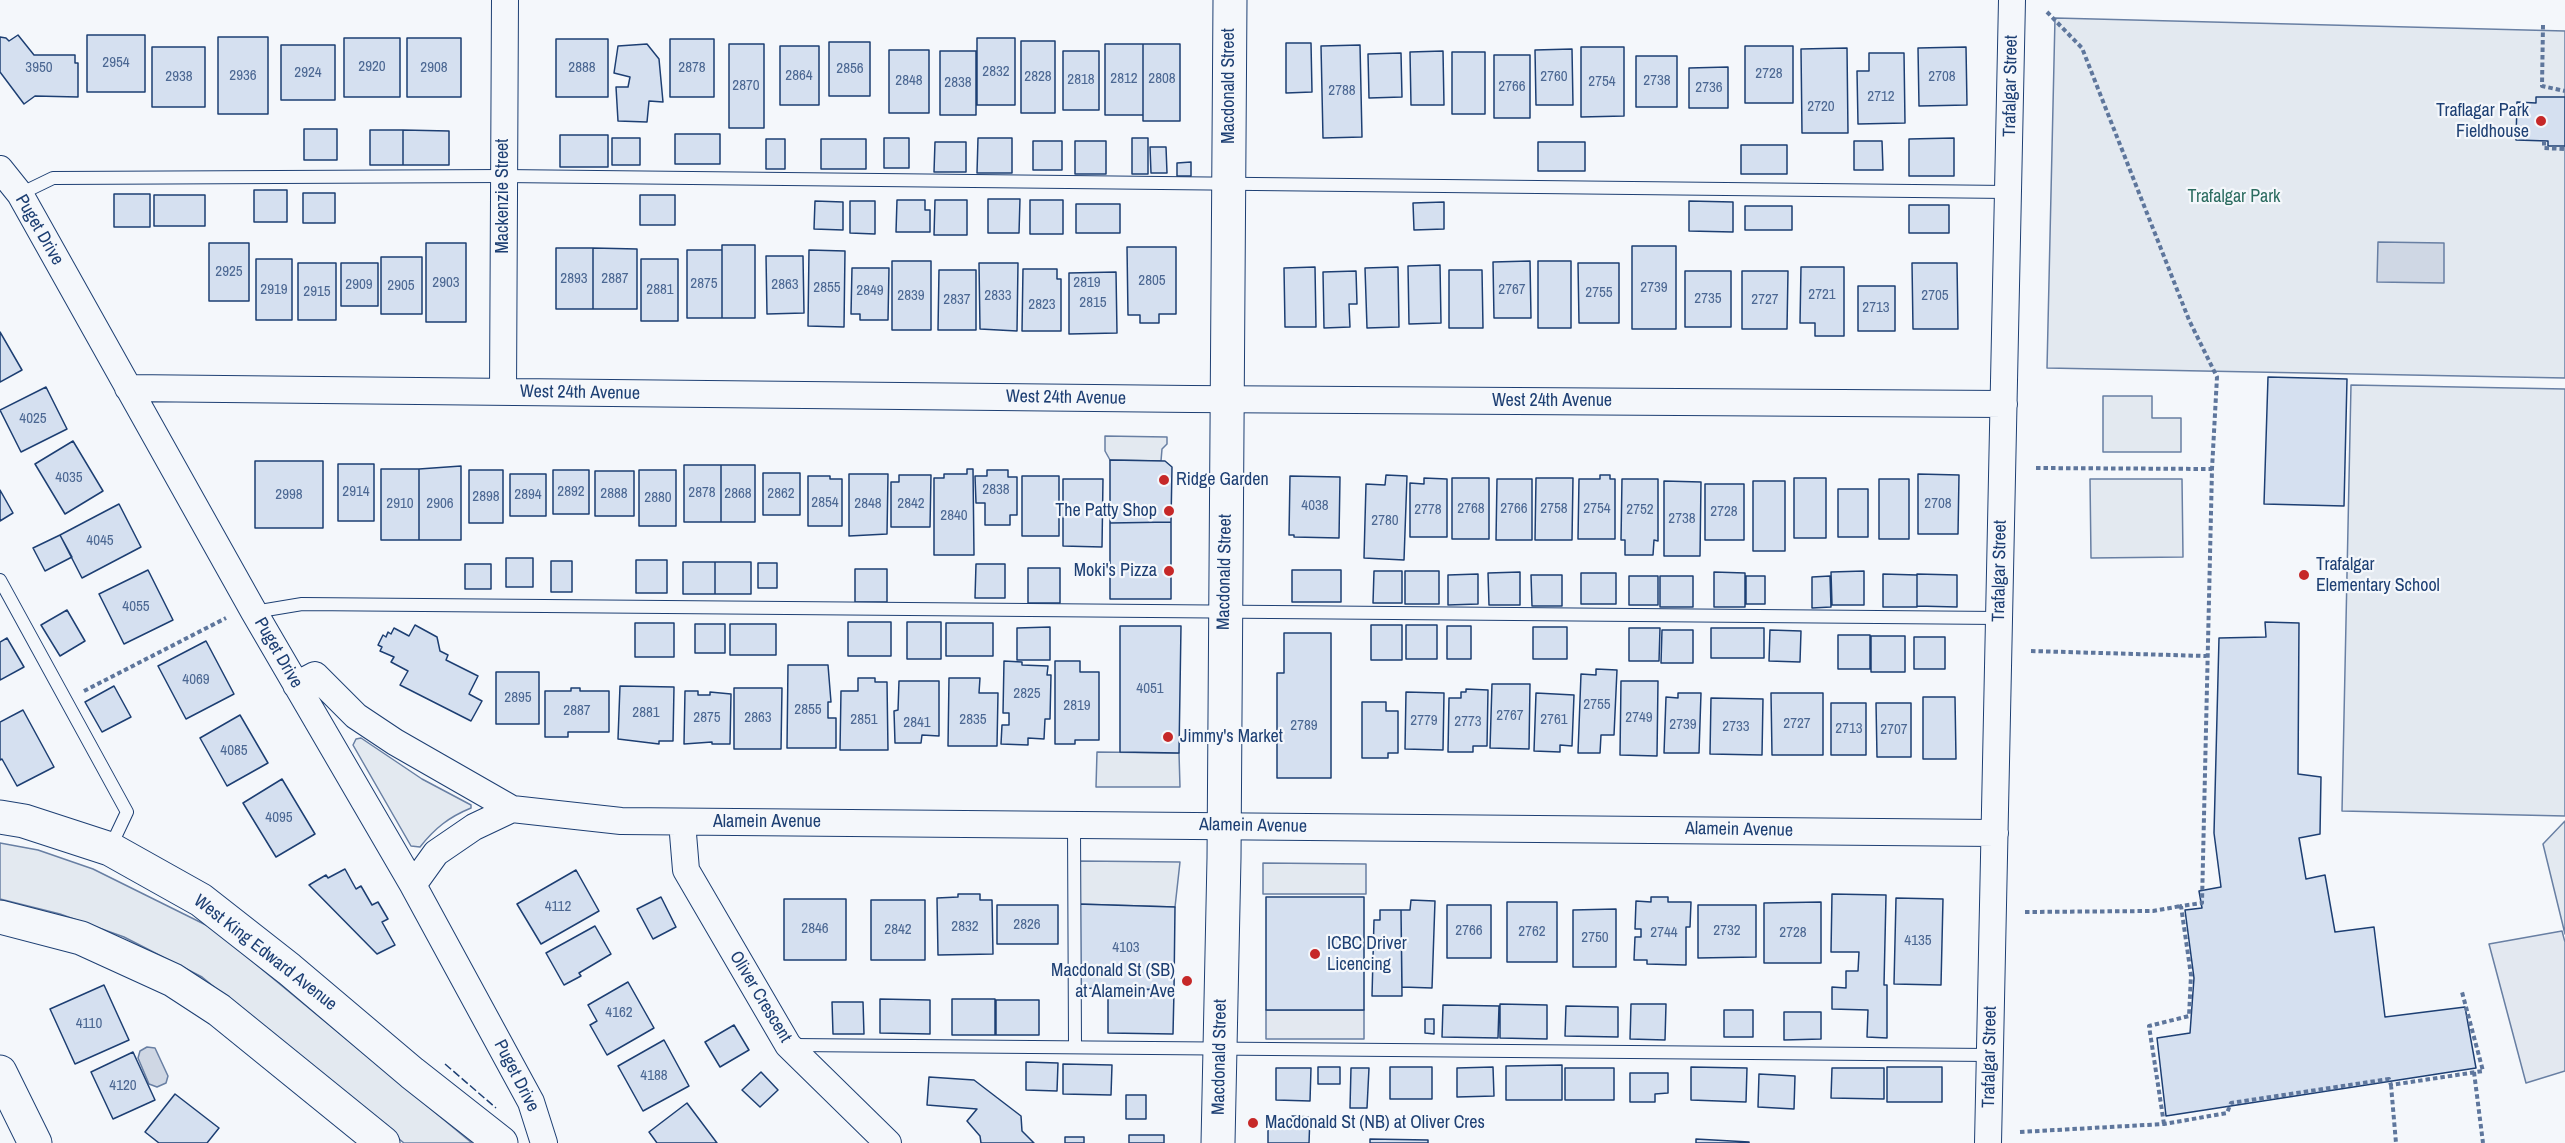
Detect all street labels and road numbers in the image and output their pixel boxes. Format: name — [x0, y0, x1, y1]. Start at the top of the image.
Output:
street label: Macdonald Street — [1218, 28, 1240, 144]
street label: Trafalgar Street — [1999, 35, 2023, 137]
street label: Mackenzie Street — [492, 139, 514, 253]
street label: Puget Drive — [10, 191, 68, 269]
street label: West 24th Avenue — [520, 381, 640, 405]
street label: West 24th Avenue — [1006, 386, 1126, 410]
street label: West 24th Avenue — [1492, 390, 1612, 412]
street label: Macdonald Street — [1213, 514, 1237, 630]
street label: Trafalgar Street — [1988, 520, 2012, 622]
street label: Puget Drive — [249, 614, 307, 692]
street label: Alamein Avenue — [713, 811, 821, 833]
street label: Alamein Avenue — [1199, 814, 1307, 838]
street label: Alamein Avenue — [1685, 818, 1793, 842]
street label: West King Edward Avenue — [189, 890, 341, 1016]
street label: Oliver Crescent — [724, 947, 796, 1047]
street label: Macdonald Street — [1208, 999, 1232, 1115]
street label: Trafalgar Street — [1978, 1006, 2002, 1108]
street label: Puget Drive — [489, 1036, 543, 1116]

